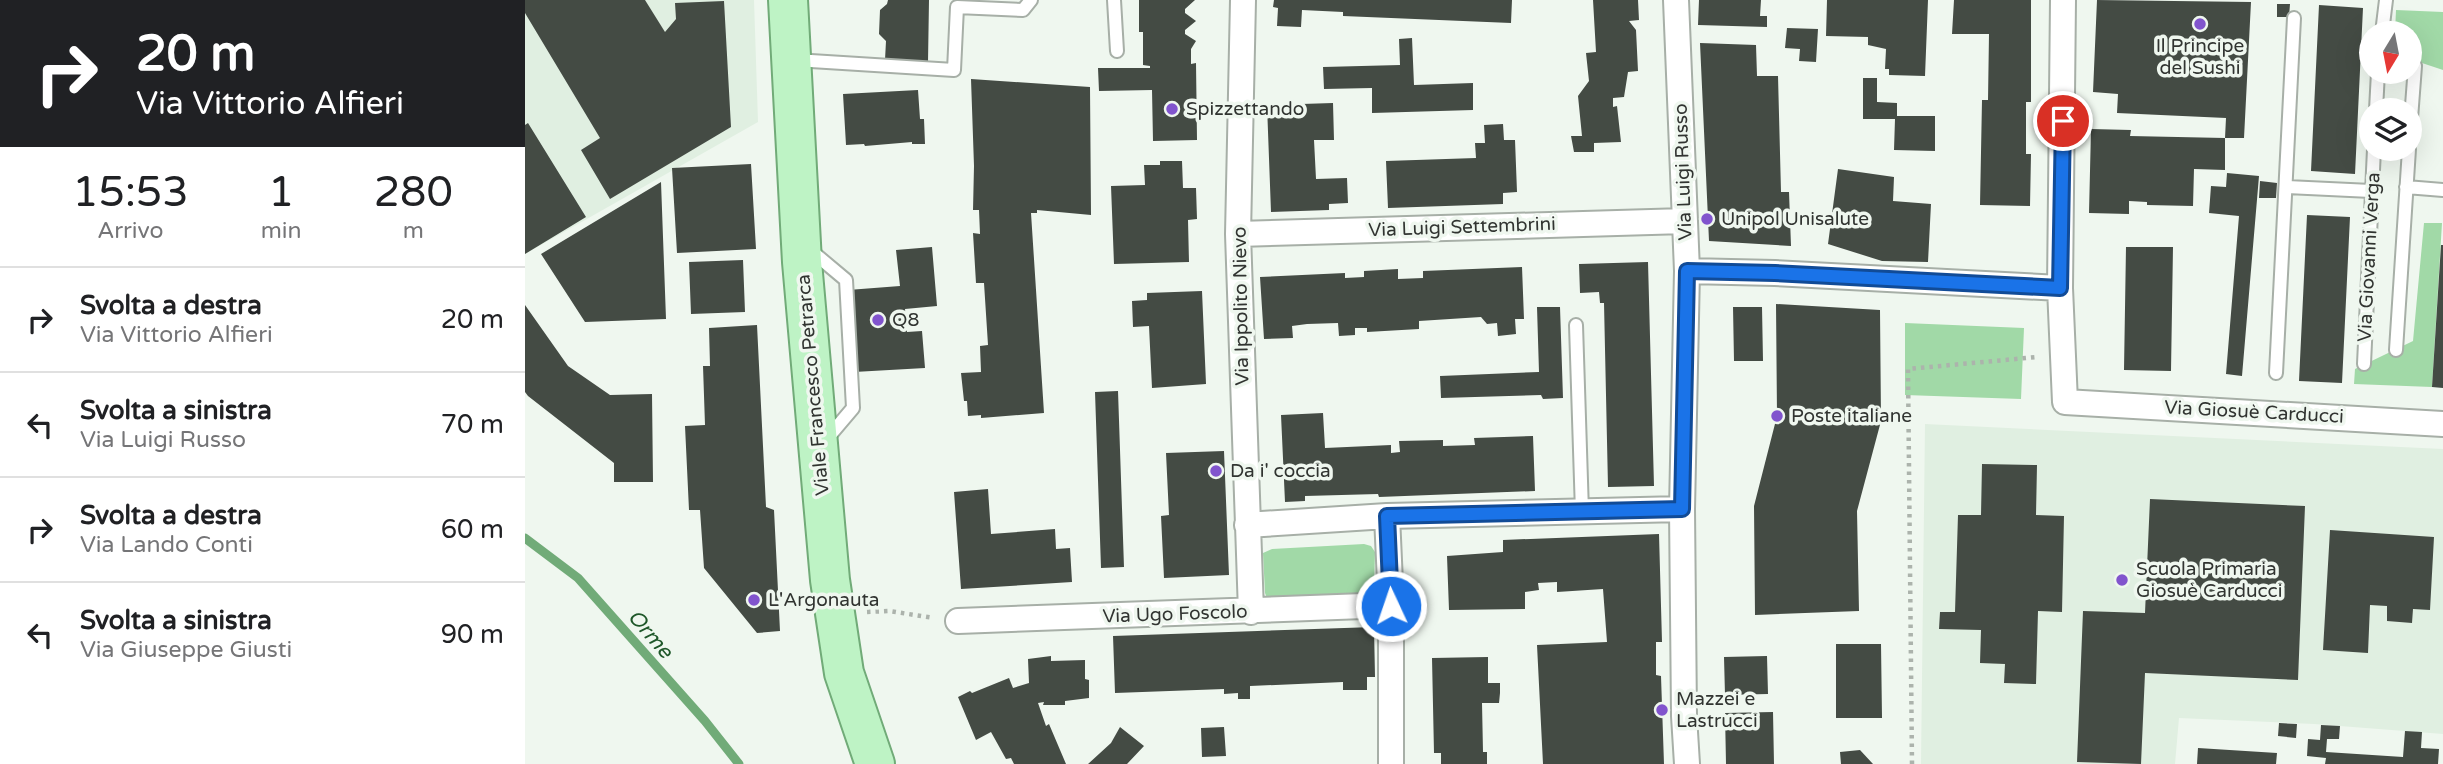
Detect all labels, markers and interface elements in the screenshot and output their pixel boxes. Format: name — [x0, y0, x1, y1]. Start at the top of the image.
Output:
marker: Il Principe del Sushi — [2192, 16, 2208, 32]
north arrow — [2359, 21, 2422, 84]
map controls — [2359, 21, 2422, 161]
text: 20 m — [136, 25, 255, 84]
icon: right — [21, 28, 112, 119]
place label: Il Principe del Sushi — [2156, 35, 2244, 79]
text: Via Vittorio Alfieri — [136, 85, 404, 123]
pin — [2033, 91, 2093, 151]
place label: Spizzettando — [1186, 98, 1304, 120]
button: layers — [2359, 98, 2422, 161]
marker: Spizzettando — [1164, 101, 1180, 117]
icon: arrive — [2044, 102, 2082, 140]
street label: Via Luigi Russo — [1670, 103, 1696, 241]
text: 15:53 — [72, 167, 189, 218]
text: 1 — [268, 167, 294, 218]
text: 280 — [374, 167, 453, 218]
street label: Via Giovanni Verga — [2354, 172, 2384, 342]
place label: Unipol Unisalute — [1721, 208, 1869, 230]
marker: Unipol Unisalute — [1699, 211, 1715, 227]
street label: Via Luigi Settembrini — [1368, 213, 1556, 241]
text: Arrivo — [97, 217, 164, 245]
text: min — [261, 217, 302, 245]
text: m — [403, 217, 424, 245]
street label: Via Ippolito Nievo — [1229, 226, 1253, 386]
street label: Viale Francesco Petrarca — [792, 273, 834, 497]
text: Svolta a destra — [80, 290, 262, 321]
icon: right — [21, 301, 59, 339]
text: 20 m — [441, 304, 504, 335]
place label: Q8 — [892, 309, 919, 331]
marker: Q8 — [870, 312, 886, 328]
text: Via Vittorio Alfieri — [80, 321, 273, 349]
text: Svolta a sinistra — [80, 395, 272, 426]
street label: Via Giosuè Carducci — [2164, 396, 2344, 428]
place label: Poste italiane — [1791, 405, 1912, 427]
icon: left — [21, 406, 59, 444]
marker: Poste italiane — [1769, 408, 1785, 424]
text: 70 m — [441, 409, 504, 440]
text: Via Luigi Russo — [80, 426, 246, 454]
place label: Da i' coccia — [1230, 460, 1331, 482]
marker: Da i' coccia — [1208, 463, 1224, 479]
text: Svolta a destra — [80, 500, 262, 531]
icon: right — [21, 511, 59, 549]
text: 60 m — [441, 514, 504, 545]
text: Via Lando Conti — [80, 531, 253, 559]
place label: Scuola Primaria Giosuè Carducci — [2136, 558, 2282, 602]
position arrow — [1354, 569, 1428, 643]
marker: Scuola Primaria Giosuè Carducci — [2114, 572, 2130, 588]
place label: L'Argonauta — [768, 589, 879, 611]
marker: L'Argonauta — [746, 592, 762, 608]
street label: Via Ugo Foscolo — [1102, 600, 1248, 628]
text: Svolta a sinistra — [80, 605, 272, 636]
water label: Orme — [622, 605, 679, 664]
icon: left — [21, 616, 59, 654]
text: 90 m — [441, 619, 504, 650]
text: Via Giuseppe Giusti — [80, 636, 292, 664]
place label: Mazzei e Lastrucci — [1676, 688, 1758, 732]
marker: Mazzei e Lastrucci — [1654, 702, 1670, 718]

